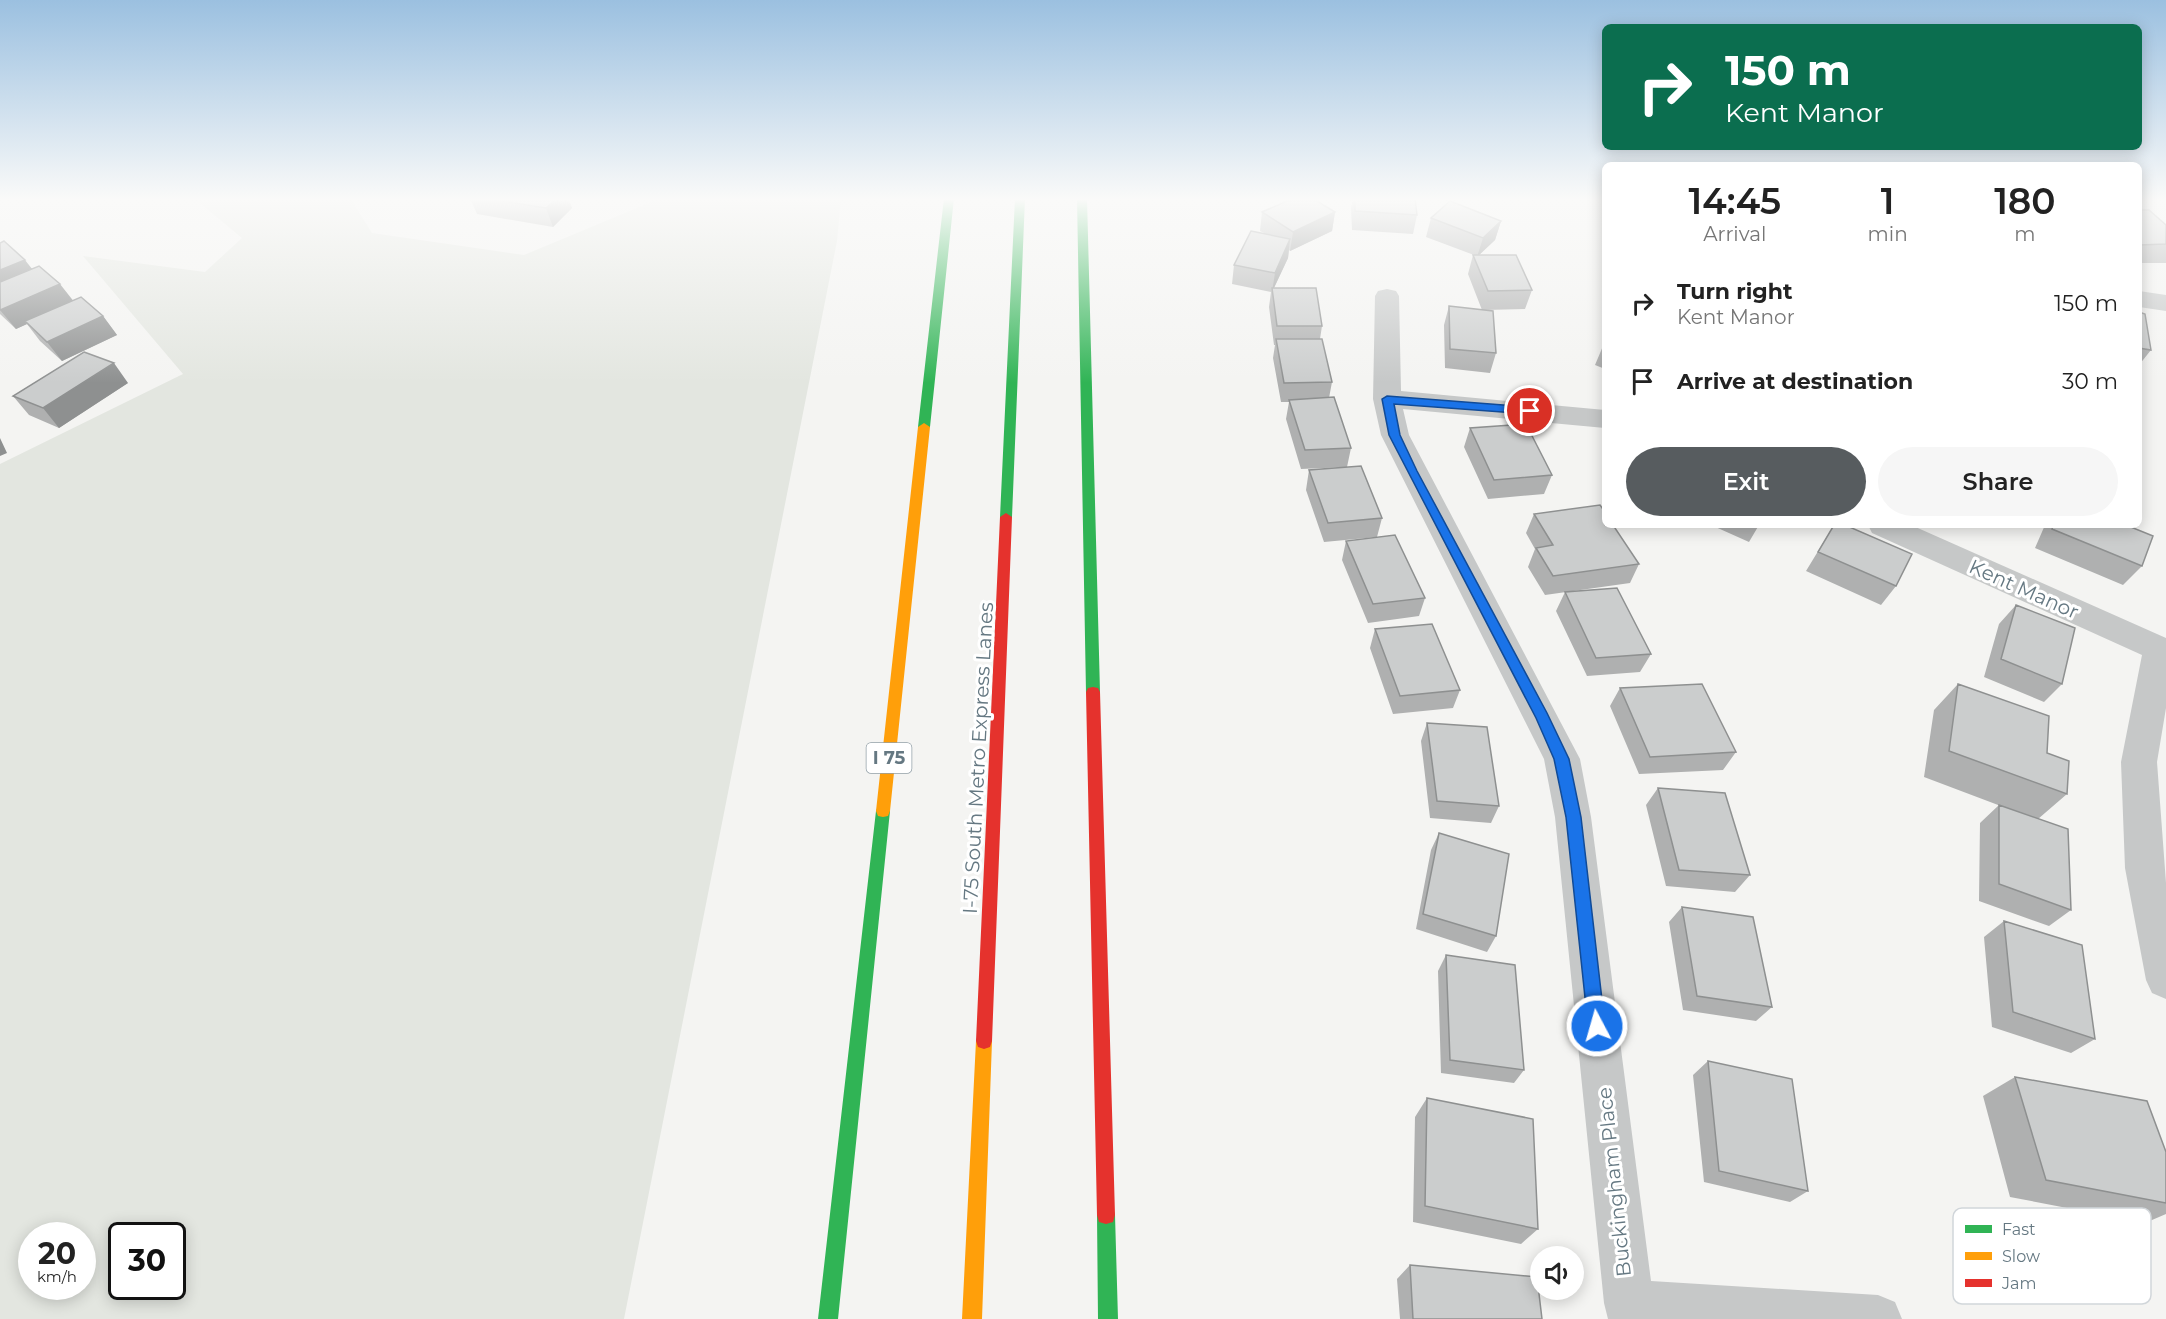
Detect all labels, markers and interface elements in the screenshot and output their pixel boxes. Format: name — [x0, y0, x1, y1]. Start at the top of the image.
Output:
text: 150 m — [1725, 44, 1851, 96]
icon: right — [1626, 48, 1704, 126]
text: Kent Manor — [1725, 96, 1884, 129]
text: 14:45 — [1688, 179, 1781, 223]
text: 1 — [1881, 179, 1894, 223]
text: 180 — [1994, 179, 2056, 223]
text: Arrival — [1703, 222, 1766, 246]
text: min — [1868, 222, 1908, 246]
text: m — [2014, 222, 2035, 246]
text: Turn right — [1677, 278, 1792, 305]
icon: right — [1626, 287, 1659, 320]
text: 150 m — [2054, 290, 2118, 317]
text: Kent Manor — [1677, 305, 1795, 329]
icon: arrive — [1626, 365, 1659, 398]
text: Arrive at destination — [1677, 368, 1913, 395]
text: 30 m — [2062, 368, 2118, 395]
pin — [1504, 385, 1555, 436]
icon: arrive — [1513, 394, 1546, 427]
button: Exit — [1626, 447, 1866, 516]
button: Share — [1878, 447, 2118, 516]
street label: Kent Manor — [1965, 554, 2083, 624]
street label: I-75 South Metro Express Lanes — [958, 601, 998, 915]
road number: I 75 — [866, 743, 912, 773]
position arrow — [1565, 994, 1629, 1058]
street label: Buckingham Place — [1592, 1086, 1636, 1278]
legend — [1953, 1208, 2151, 1304]
text: Fast — [2002, 1220, 2036, 1239]
speed limit sign: 30 — [108, 1222, 186, 1300]
text: 20 — [38, 1235, 76, 1272]
map controls — [1530, 1246, 1584, 1300]
button: sound — [1530, 1246, 1584, 1300]
text: Slow — [2002, 1247, 2040, 1266]
text: km/h — [37, 1267, 77, 1286]
text: Jam — [2001, 1274, 2036, 1293]

